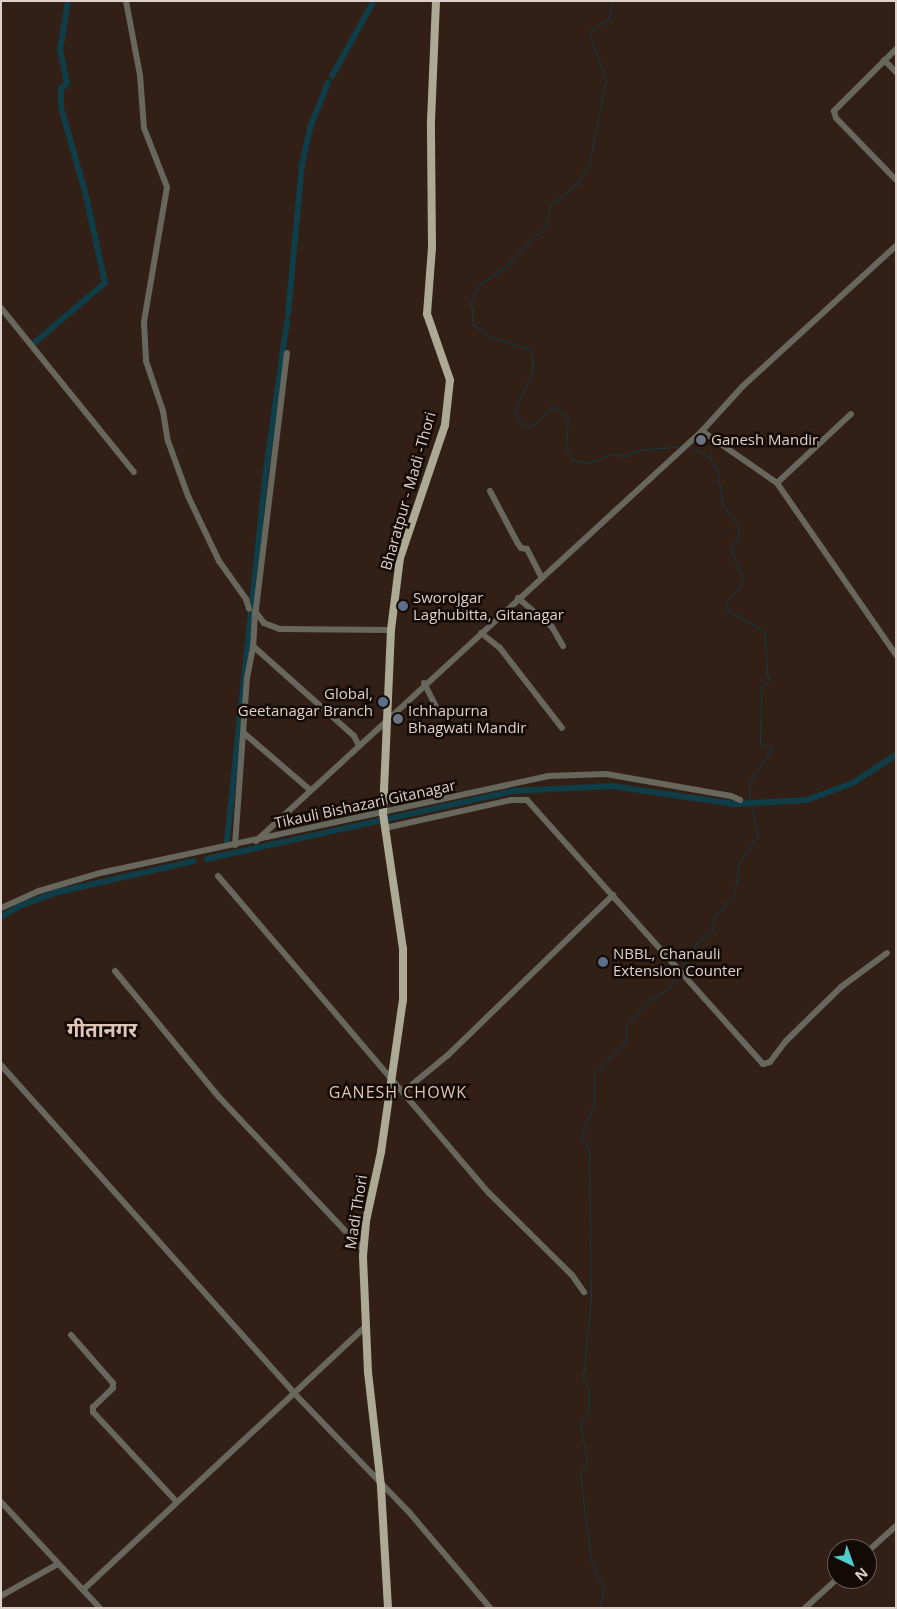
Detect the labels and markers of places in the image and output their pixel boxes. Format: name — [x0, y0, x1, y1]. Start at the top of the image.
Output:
place label: Ganesh Mandir — [711, 431, 818, 449]
marker: Ganesh Mandir — [695, 434, 707, 446]
place label: Sworojgar Laghubitta, Gitanagar — [413, 588, 564, 623]
marker: Sworojgar Laghubitta, Gitanagar — [397, 600, 409, 612]
place label: Global, Geetanagar Branch — [238, 684, 373, 719]
marker: Global, Geetanagar Branch — [377, 696, 389, 708]
place label: Ichhapurna Bhagwati Mandir — [408, 701, 526, 736]
marker: Ichhapurna Bhagwati Mandir — [392, 713, 404, 725]
place label: NBBL, Chanauli Extension Counter — [613, 944, 742, 979]
marker: NBBL, Chanauli Extension Counter — [597, 956, 609, 968]

